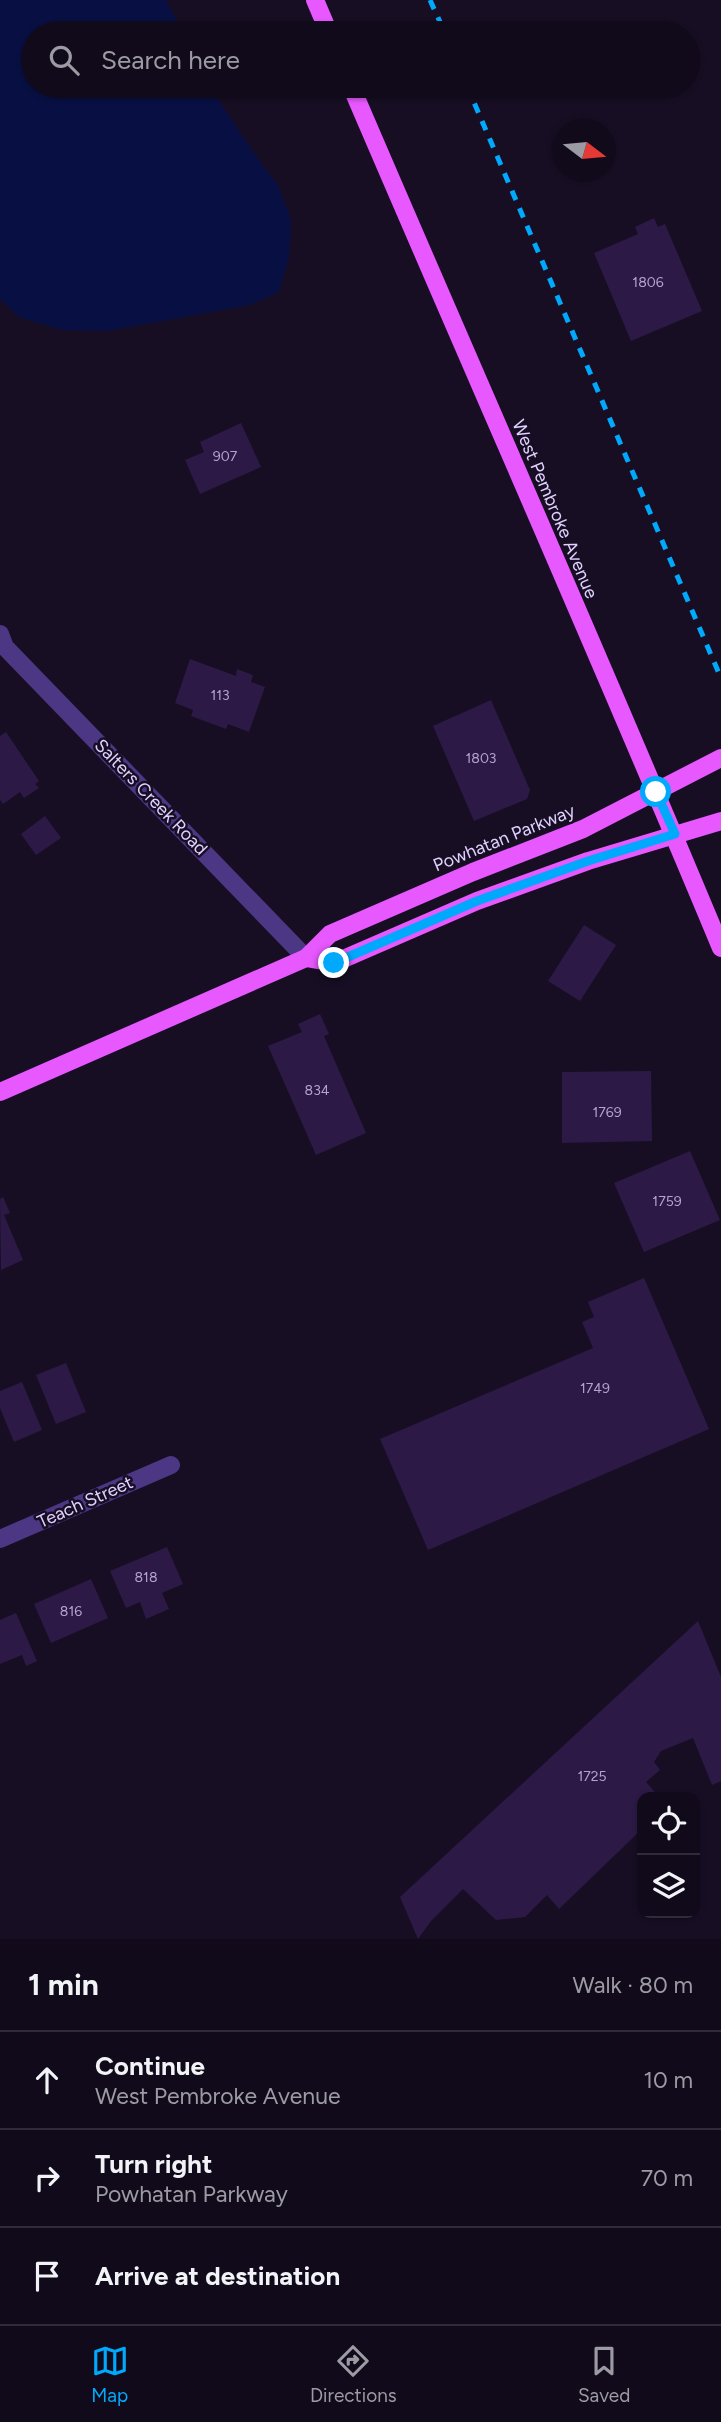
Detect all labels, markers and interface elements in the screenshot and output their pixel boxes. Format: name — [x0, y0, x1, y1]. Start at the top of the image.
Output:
search box — [21, 21, 700, 98]
icon: search — [45, 41, 83, 79]
text: Search here — [101, 44, 240, 76]
north arrow — [553, 119, 616, 182]
house number: 1806 — [632, 274, 664, 291]
street label: West Pembroke Avenue — [507, 416, 603, 602]
house number: 907 — [213, 448, 238, 465]
house number: 113 — [210, 687, 230, 704]
street label: Salters Creek Road — [90, 734, 212, 860]
house number: 1803 — [466, 750, 496, 767]
route start — [640, 776, 671, 807]
street label: Powhatan Parkway — [430, 799, 579, 876]
route end — [318, 947, 349, 978]
house number: 834 — [305, 1082, 330, 1099]
house number: 1769 — [592, 1104, 622, 1121]
house number: 1759 — [652, 1193, 682, 1210]
house number: 1749 — [580, 1380, 610, 1397]
street label: Teach Street — [34, 1471, 136, 1533]
house number: 818 — [135, 1569, 157, 1586]
house number: 816 — [60, 1603, 82, 1620]
house number: 1725 — [577, 1768, 607, 1785]
map controls — [637, 1792, 700, 1918]
button: locate — [637, 1792, 700, 1855]
button: layers — [637, 1855, 700, 1918]
text: 1 min — [28, 1966, 99, 2003]
text: Walk · 80 m — [573, 1971, 693, 1999]
text: Continue — [95, 2050, 205, 2082]
icon: ahead — [28, 2061, 66, 2099]
text: 10 m — [644, 2066, 693, 2094]
text: West Pembroke Avenue — [95, 2082, 341, 2110]
text: Turn right — [95, 2148, 212, 2180]
icon: right — [28, 2159, 66, 2197]
text: 70 m — [641, 2164, 693, 2192]
text: Powhatan Parkway — [95, 2180, 288, 2208]
icon: arrive — [28, 2257, 66, 2295]
text: Arrive at destination — [95, 2260, 340, 2292]
tab: Map — [91, 2342, 129, 2407]
tab: Directions — [310, 2342, 397, 2407]
tab: Saved — [578, 2342, 630, 2407]

